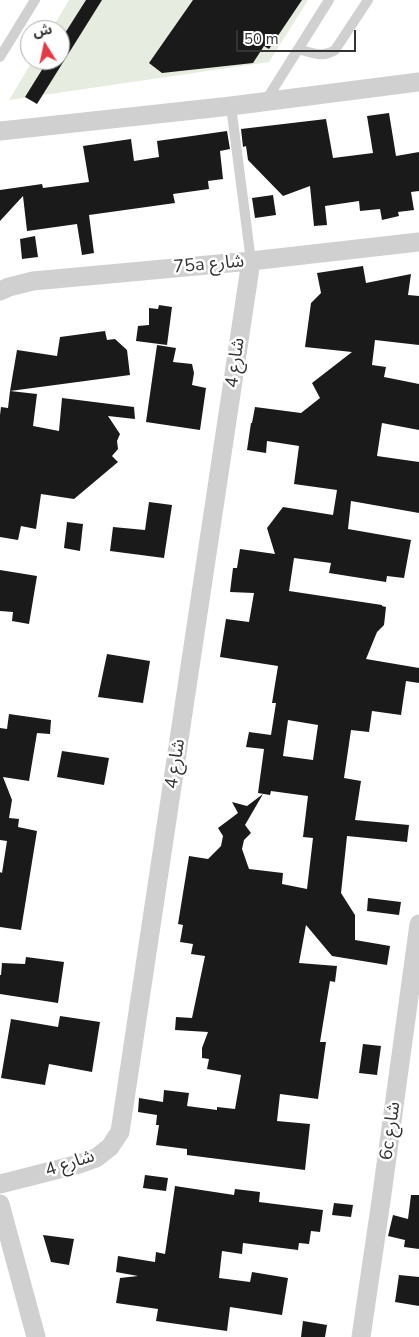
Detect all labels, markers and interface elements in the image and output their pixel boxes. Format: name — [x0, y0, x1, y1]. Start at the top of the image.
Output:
north arrow — [20, 20, 70, 70]
text: ش — [31, 20, 54, 42]
scale bar — [239, 20, 359, 52]
text: 50 m — [244, 29, 279, 49]
street label: 75a شارع — [173, 251, 245, 279]
street label: شارع 4 — [222, 336, 250, 390]
street label: شارع 4 — [161, 737, 191, 791]
street label: 6c شارع — [376, 1100, 406, 1162]
street label: شارع 4 — [43, 1146, 97, 1182]

